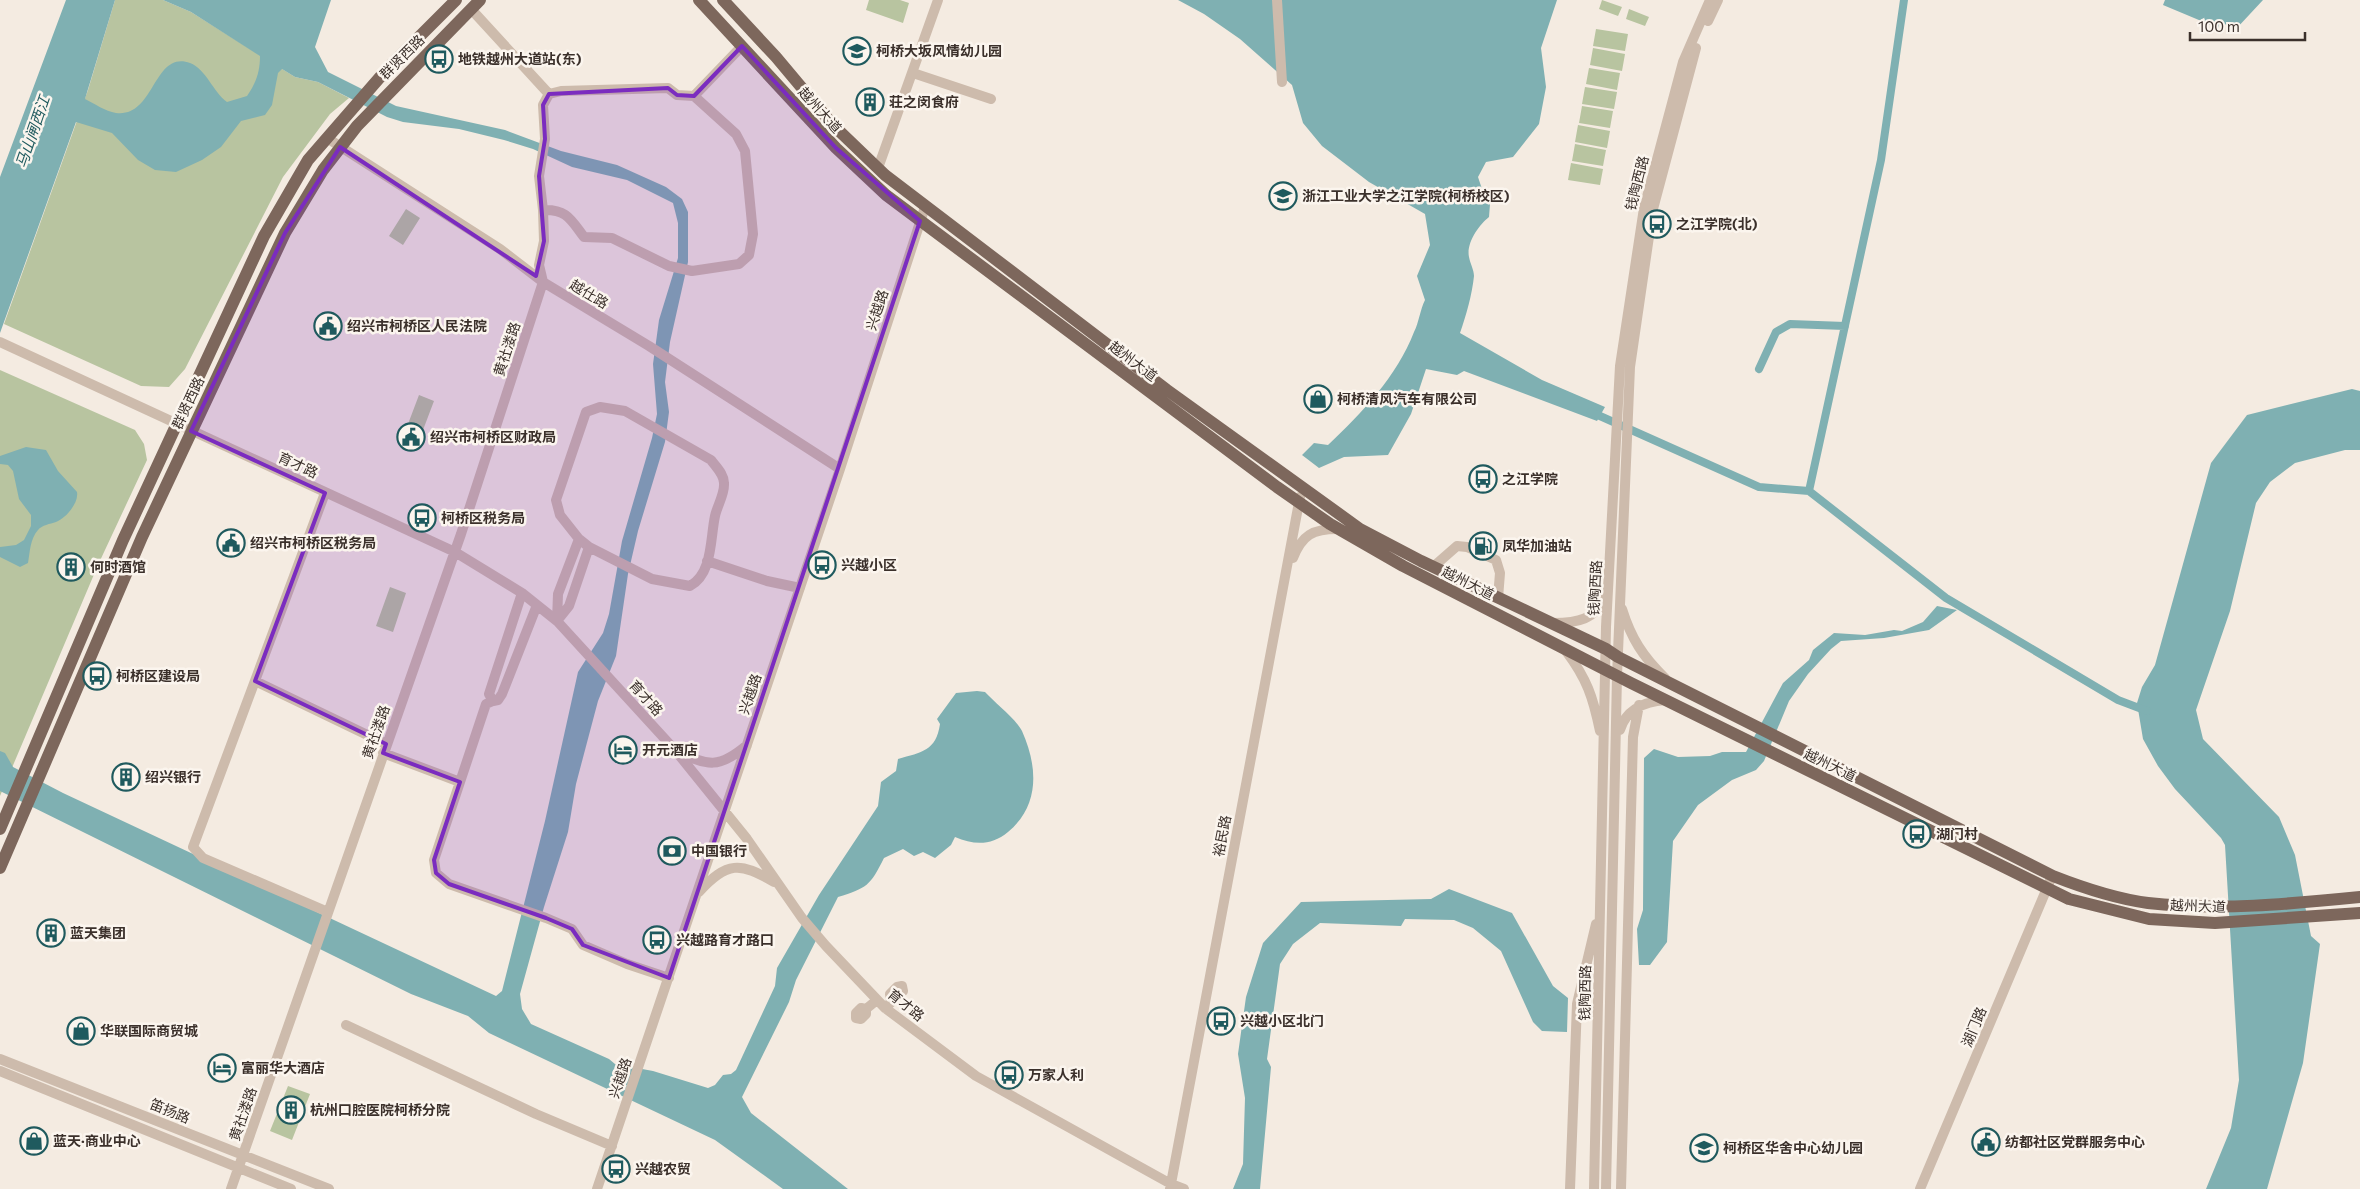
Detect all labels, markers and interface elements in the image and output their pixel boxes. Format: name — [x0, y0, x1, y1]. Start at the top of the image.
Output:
scale bar — [2190, 10, 2305, 42]
text: 100 m — [2198, 17, 2240, 35]
street label: 群贤西路 — [376, 31, 427, 82]
school or university icon: 柯桥大坂风情幼儿园 — [842, 36, 872, 66]
place label: 柯桥大坂风情幼儿园 — [876, 42, 1002, 59]
bus stop icon: 地铁越州大道站(东) — [424, 44, 454, 74]
place label: 地铁越州大道站(东) — [458, 50, 582, 67]
street label: 越州大道 — [795, 83, 845, 136]
building icon: 荘之闵食府 — [855, 87, 885, 117]
water label: 马山闸西江 — [11, 91, 53, 170]
place label: 荘之闵食府 — [889, 93, 959, 110]
street label: 钱陶西路 — [1621, 154, 1652, 212]
school or university icon: 浙江工业大学之江学院(柯桥校区) — [1268, 181, 1298, 211]
place label: 浙江工业大学之江学院(柯桥校区) — [1302, 187, 1510, 204]
bus stop icon: 之江学院(北) — [1642, 209, 1672, 239]
place label: 之江学院(北) — [1676, 215, 1758, 232]
street label: 越仕路 — [567, 275, 612, 312]
street label: 兴越路 — [862, 287, 891, 332]
public building icon: 绍兴市柯桥区人民法院 — [313, 311, 343, 341]
place label: 绍兴市柯桥区人民法院 — [347, 317, 487, 334]
street label: 黄社溇路 — [490, 320, 523, 378]
street label: 越州大道 — [1106, 337, 1161, 384]
street label: 群贤西路 — [168, 374, 207, 432]
shop icon: 柯桥清风汽车有限公司 — [1303, 384, 1333, 414]
place label: 柯桥清风汽车有限公司 — [1337, 390, 1477, 407]
public building icon: 绍兴市柯桥区财政局 — [396, 422, 426, 452]
place label: 绍兴市柯桥区财政局 — [430, 428, 556, 445]
street label: 育才路 — [276, 448, 321, 481]
bus stop icon: 之江学院 — [1468, 464, 1498, 494]
place label: 之江学院 — [1502, 470, 1558, 487]
bus stop icon: 柯桥区税务局 — [407, 503, 437, 533]
place label: 柯桥区税务局 — [441, 509, 525, 526]
public building icon: 绍兴市柯桥区税务局 — [216, 528, 246, 558]
fuel station icon: 凤华加油站 — [1468, 531, 1498, 561]
place label: 绍兴市柯桥区税务局 — [250, 534, 376, 551]
place label: 凤华加油站 — [1502, 537, 1572, 554]
bus stop icon: 兴越小区 — [807, 550, 837, 580]
building icon: 何时酒馆 — [56, 552, 86, 582]
place label: 兴越小区 — [841, 556, 897, 573]
place label: 何时酒馆 — [90, 558, 146, 575]
street label: 钱陶西路 — [1585, 560, 1604, 616]
street label: 越州大道 — [1439, 562, 1497, 603]
bus stop icon: 柯桥区建设局 — [82, 661, 112, 691]
place label: 柯桥区建设局 — [116, 667, 200, 684]
street label: 兴越路 — [735, 671, 764, 716]
street label: 育才路 — [626, 676, 667, 719]
street label: 黄社溇路 — [358, 703, 393, 761]
hotel icon: 开元酒店 — [608, 735, 638, 765]
place label: 开元酒店 — [642, 741, 698, 758]
street label: 越州大道 — [1801, 745, 1859, 784]
building icon: 绍兴银行 — [111, 762, 141, 792]
place label: 绍兴银行 — [145, 768, 201, 785]
street label: 裕民路 — [1209, 814, 1234, 858]
bus stop icon: 湖门村 — [1902, 819, 1932, 849]
place label: 湖门村 — [1936, 825, 1978, 842]
bank icon: 中国银行 — [657, 836, 687, 866]
place label: 中国银行 — [691, 842, 747, 859]
street label: 越州大道 — [2170, 896, 2226, 915]
building icon: 蓝天集团 — [36, 918, 66, 948]
place label: 蓝天集团 — [70, 924, 126, 941]
bus stop icon: 兴越路育才路口 — [642, 925, 672, 955]
place label: 兴越路育才路口 — [676, 931, 774, 948]
street label: 钱陶西路 — [1576, 965, 1593, 1021]
street label: 育才路 — [885, 985, 928, 1024]
street label: 湖门路 — [1958, 1004, 1990, 1049]
bus stop icon: 兴越小区北门 — [1206, 1006, 1236, 1036]
place label: 兴越小区北门 — [1240, 1012, 1324, 1029]
shop icon: 华联国际商贸城 — [66, 1016, 96, 1046]
place label: 华联国际商贸城 — [100, 1022, 198, 1039]
hotel icon: 富丽华大酒店 — [207, 1053, 237, 1083]
street label: 兴越路 — [605, 1055, 634, 1100]
place label: 富丽华大酒店 — [241, 1059, 325, 1076]
bus stop icon: 万家人利 — [994, 1060, 1024, 1090]
place label: 万家人利 — [1028, 1066, 1084, 1083]
street label: 黄社溇路 — [225, 1085, 260, 1143]
street label: 笛扬路 — [148, 1095, 193, 1126]
building icon: 杭州口腔医院柯桥分院 — [276, 1095, 306, 1125]
place label: 杭州口腔医院柯桥分院 — [310, 1101, 450, 1118]
shop icon: 蓝天·商业中心 — [19, 1126, 49, 1156]
public building icon: 纺都社区党群服务中心 — [1971, 1127, 2001, 1157]
place label: 蓝天·商业中心 — [53, 1132, 141, 1149]
school or university icon: 柯桥区华舍中心幼儿园 — [1689, 1133, 1719, 1163]
place label: 纺都社区党群服务中心 — [2005, 1133, 2145, 1150]
place label: 柯桥区华舍中心幼儿园 — [1723, 1139, 1863, 1156]
bus stop icon: 兴越农贸 — [601, 1154, 631, 1184]
place label: 兴越农贸 — [635, 1160, 691, 1177]

